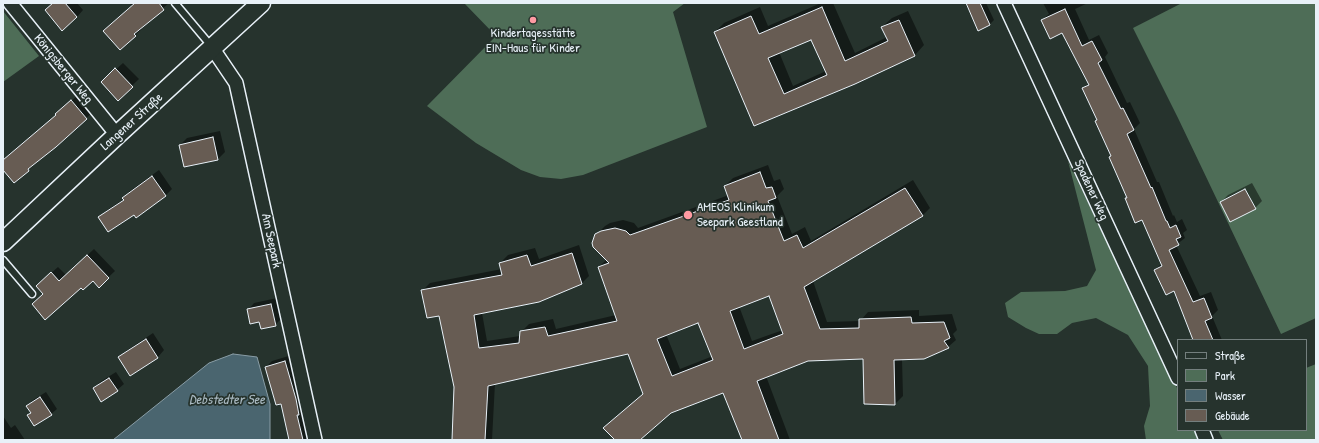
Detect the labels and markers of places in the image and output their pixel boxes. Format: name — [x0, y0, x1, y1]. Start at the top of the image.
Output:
marker: Kindertagesstätte EIN-Haus für Kinder — [528, 15, 538, 25]
place label: Kindertagesstätte EIN-Haus für Kinder — [486, 26, 580, 57]
place label: AMEOS Klinikum Seepark Geestland — [697, 200, 783, 231]
marker: AMEOS Klinikum Seepark Geestland — [682, 209, 694, 221]

